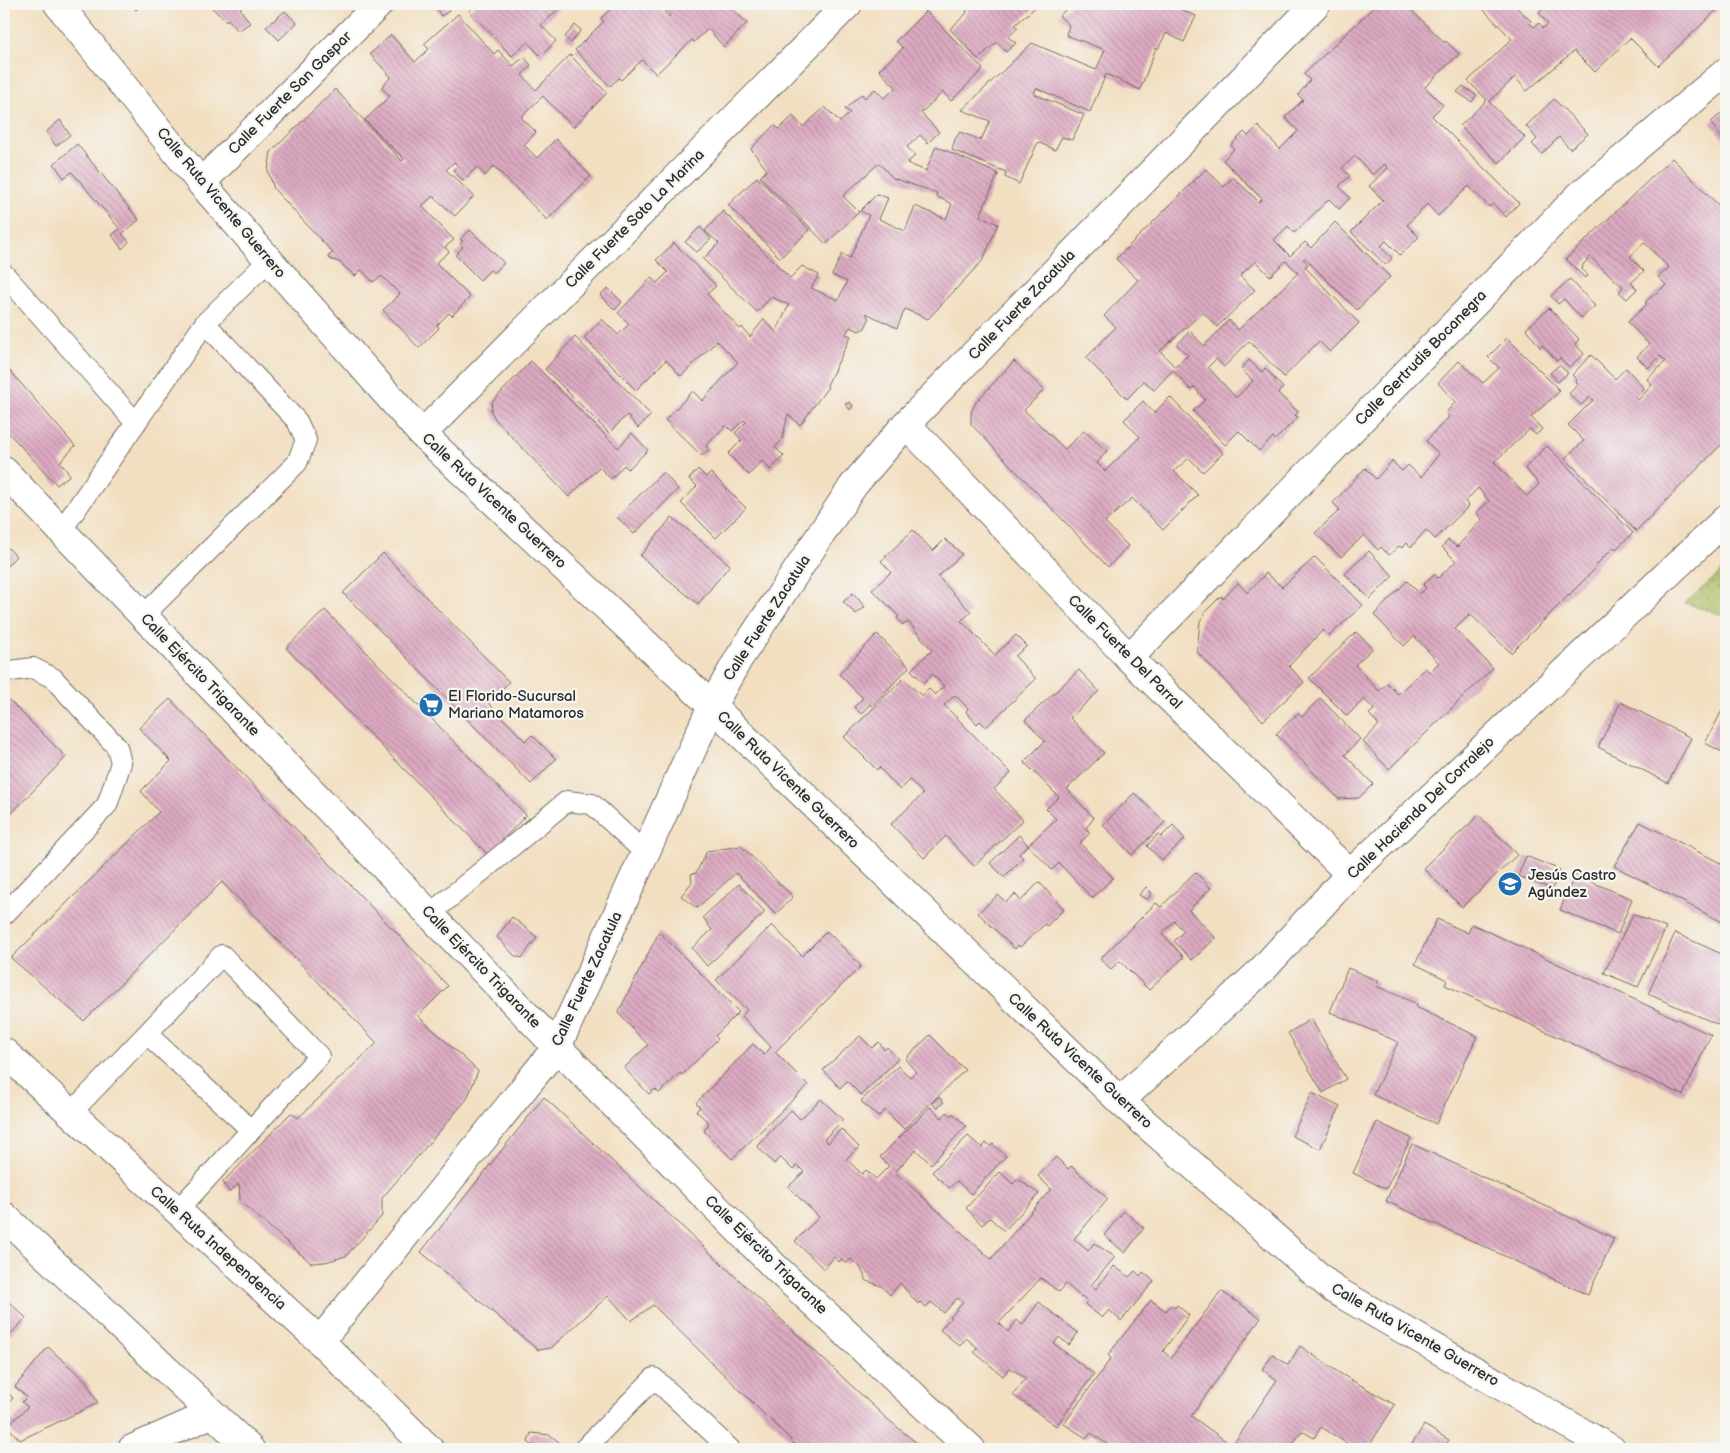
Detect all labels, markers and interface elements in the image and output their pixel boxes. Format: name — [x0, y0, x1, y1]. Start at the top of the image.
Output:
street label: Calle Fuerte San Gaspar — [224, 27, 356, 159]
street label: Calle Ruta Vicente Guerrero — [152, 124, 290, 282]
street label: Calle Fuerte Soto La Marina — [561, 145, 709, 293]
street label: Calle Fuerte Zacatula — [964, 246, 1080, 364]
street label: Calle Gertrudis Bocanegra — [1351, 286, 1491, 430]
street label: Calle Ruta Vicente Guerrero — [418, 429, 570, 573]
street label: Calle Fuerte Zacatula — [719, 552, 815, 684]
street label: Calle Fuerte Del Parral — [1064, 591, 1186, 713]
street label: Calle Ejército Trigarante — [136, 610, 264, 740]
place label: El Florido-Sucursal Mariano Matamoros — [448, 687, 585, 723]
supermarket icon: El Florido-Sucursal Mariano Matamoros — [418, 692, 444, 718]
street label: Calle Ruta Vicente Guerrero — [713, 707, 863, 853]
street label: Calle Hacienda Del Corralejo — [1343, 733, 1499, 883]
place label: Jesús Castro Agúndez — [1528, 866, 1616, 902]
school or university icon: Jesús Castro Agúndez — [1497, 871, 1523, 897]
street label: Calle Ejército Trigarante — [417, 902, 545, 1032]
street label: Calle Fuerte Zacatula — [547, 909, 627, 1049]
street label: Calle Ruta Vicente Guerrero — [1004, 989, 1156, 1133]
street label: Calle Ruta Independencia — [146, 1182, 290, 1314]
street label: Calle Ejército Trigarante — [701, 1191, 831, 1319]
street label: Calle Ruta Vicente Guerrero — [1328, 1279, 1502, 1391]

